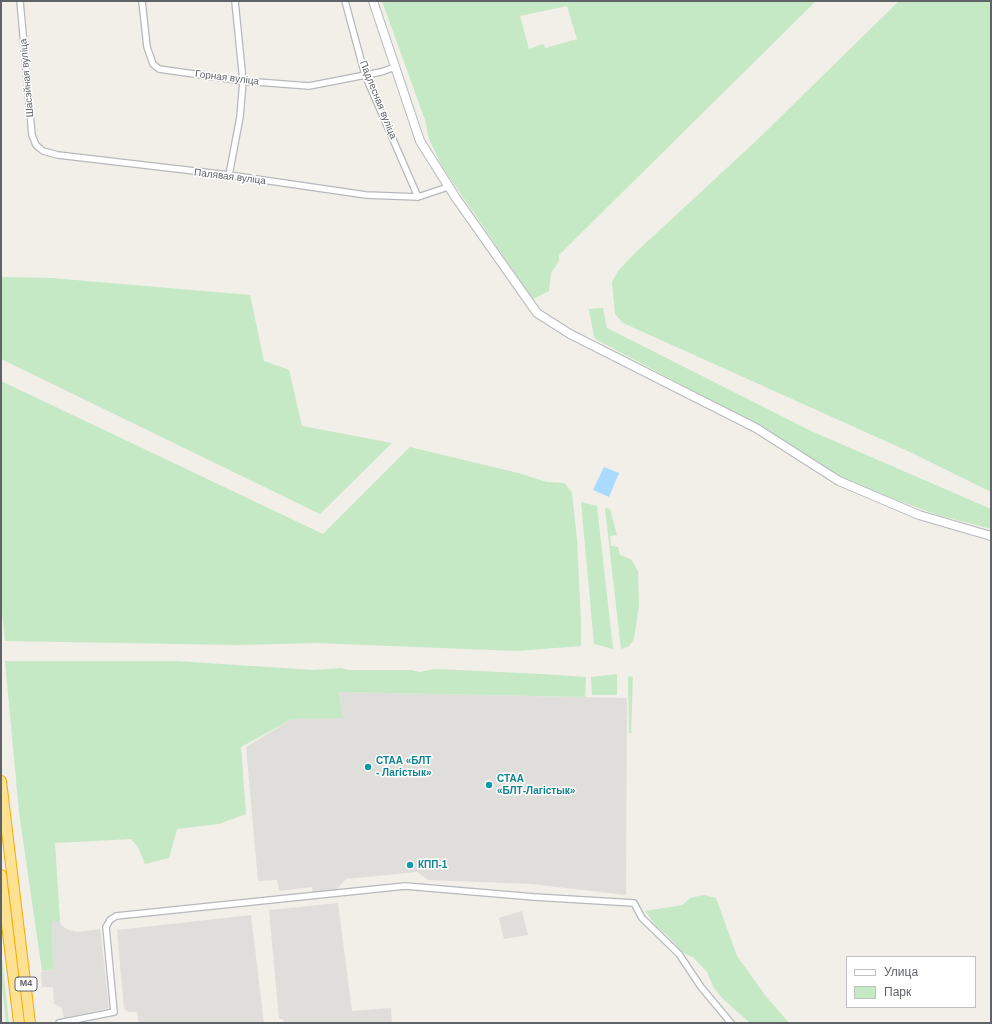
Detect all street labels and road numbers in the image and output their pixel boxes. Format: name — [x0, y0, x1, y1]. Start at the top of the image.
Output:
street label: Шасэйная вуліца — [18, 38, 36, 118]
street label: Падлесная вуліца — [357, 59, 399, 141]
street label: Горная вуліца — [194, 68, 260, 88]
street label: Палявая вуліца — [193, 167, 267, 187]
road number: М4 — [15, 977, 37, 991]

